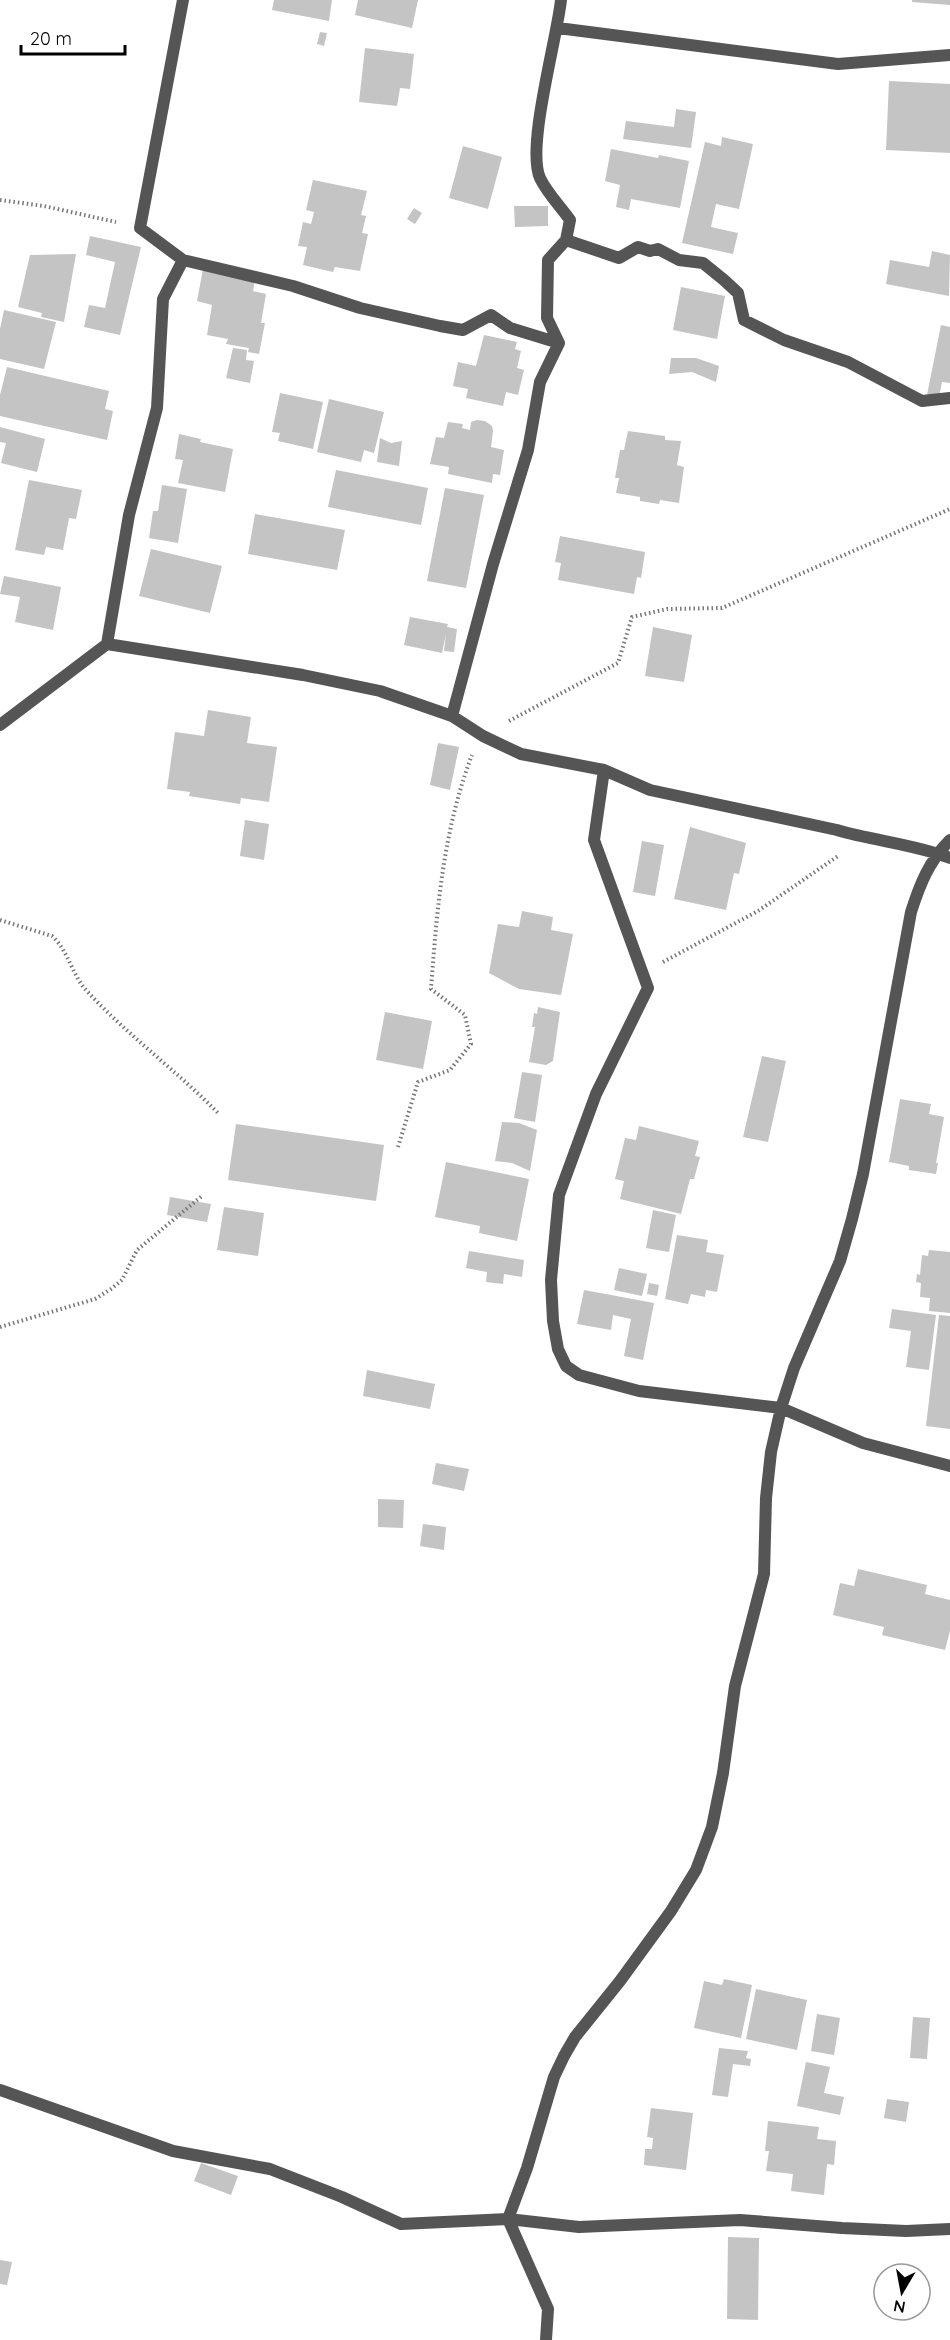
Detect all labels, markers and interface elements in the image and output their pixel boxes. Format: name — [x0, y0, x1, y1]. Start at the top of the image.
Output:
scale bar — [21, 18, 124, 56]
text: 20 m — [30, 27, 72, 50]
north arrow — [872, 2262, 932, 2322]
text: N — [892, 2296, 907, 2318]

